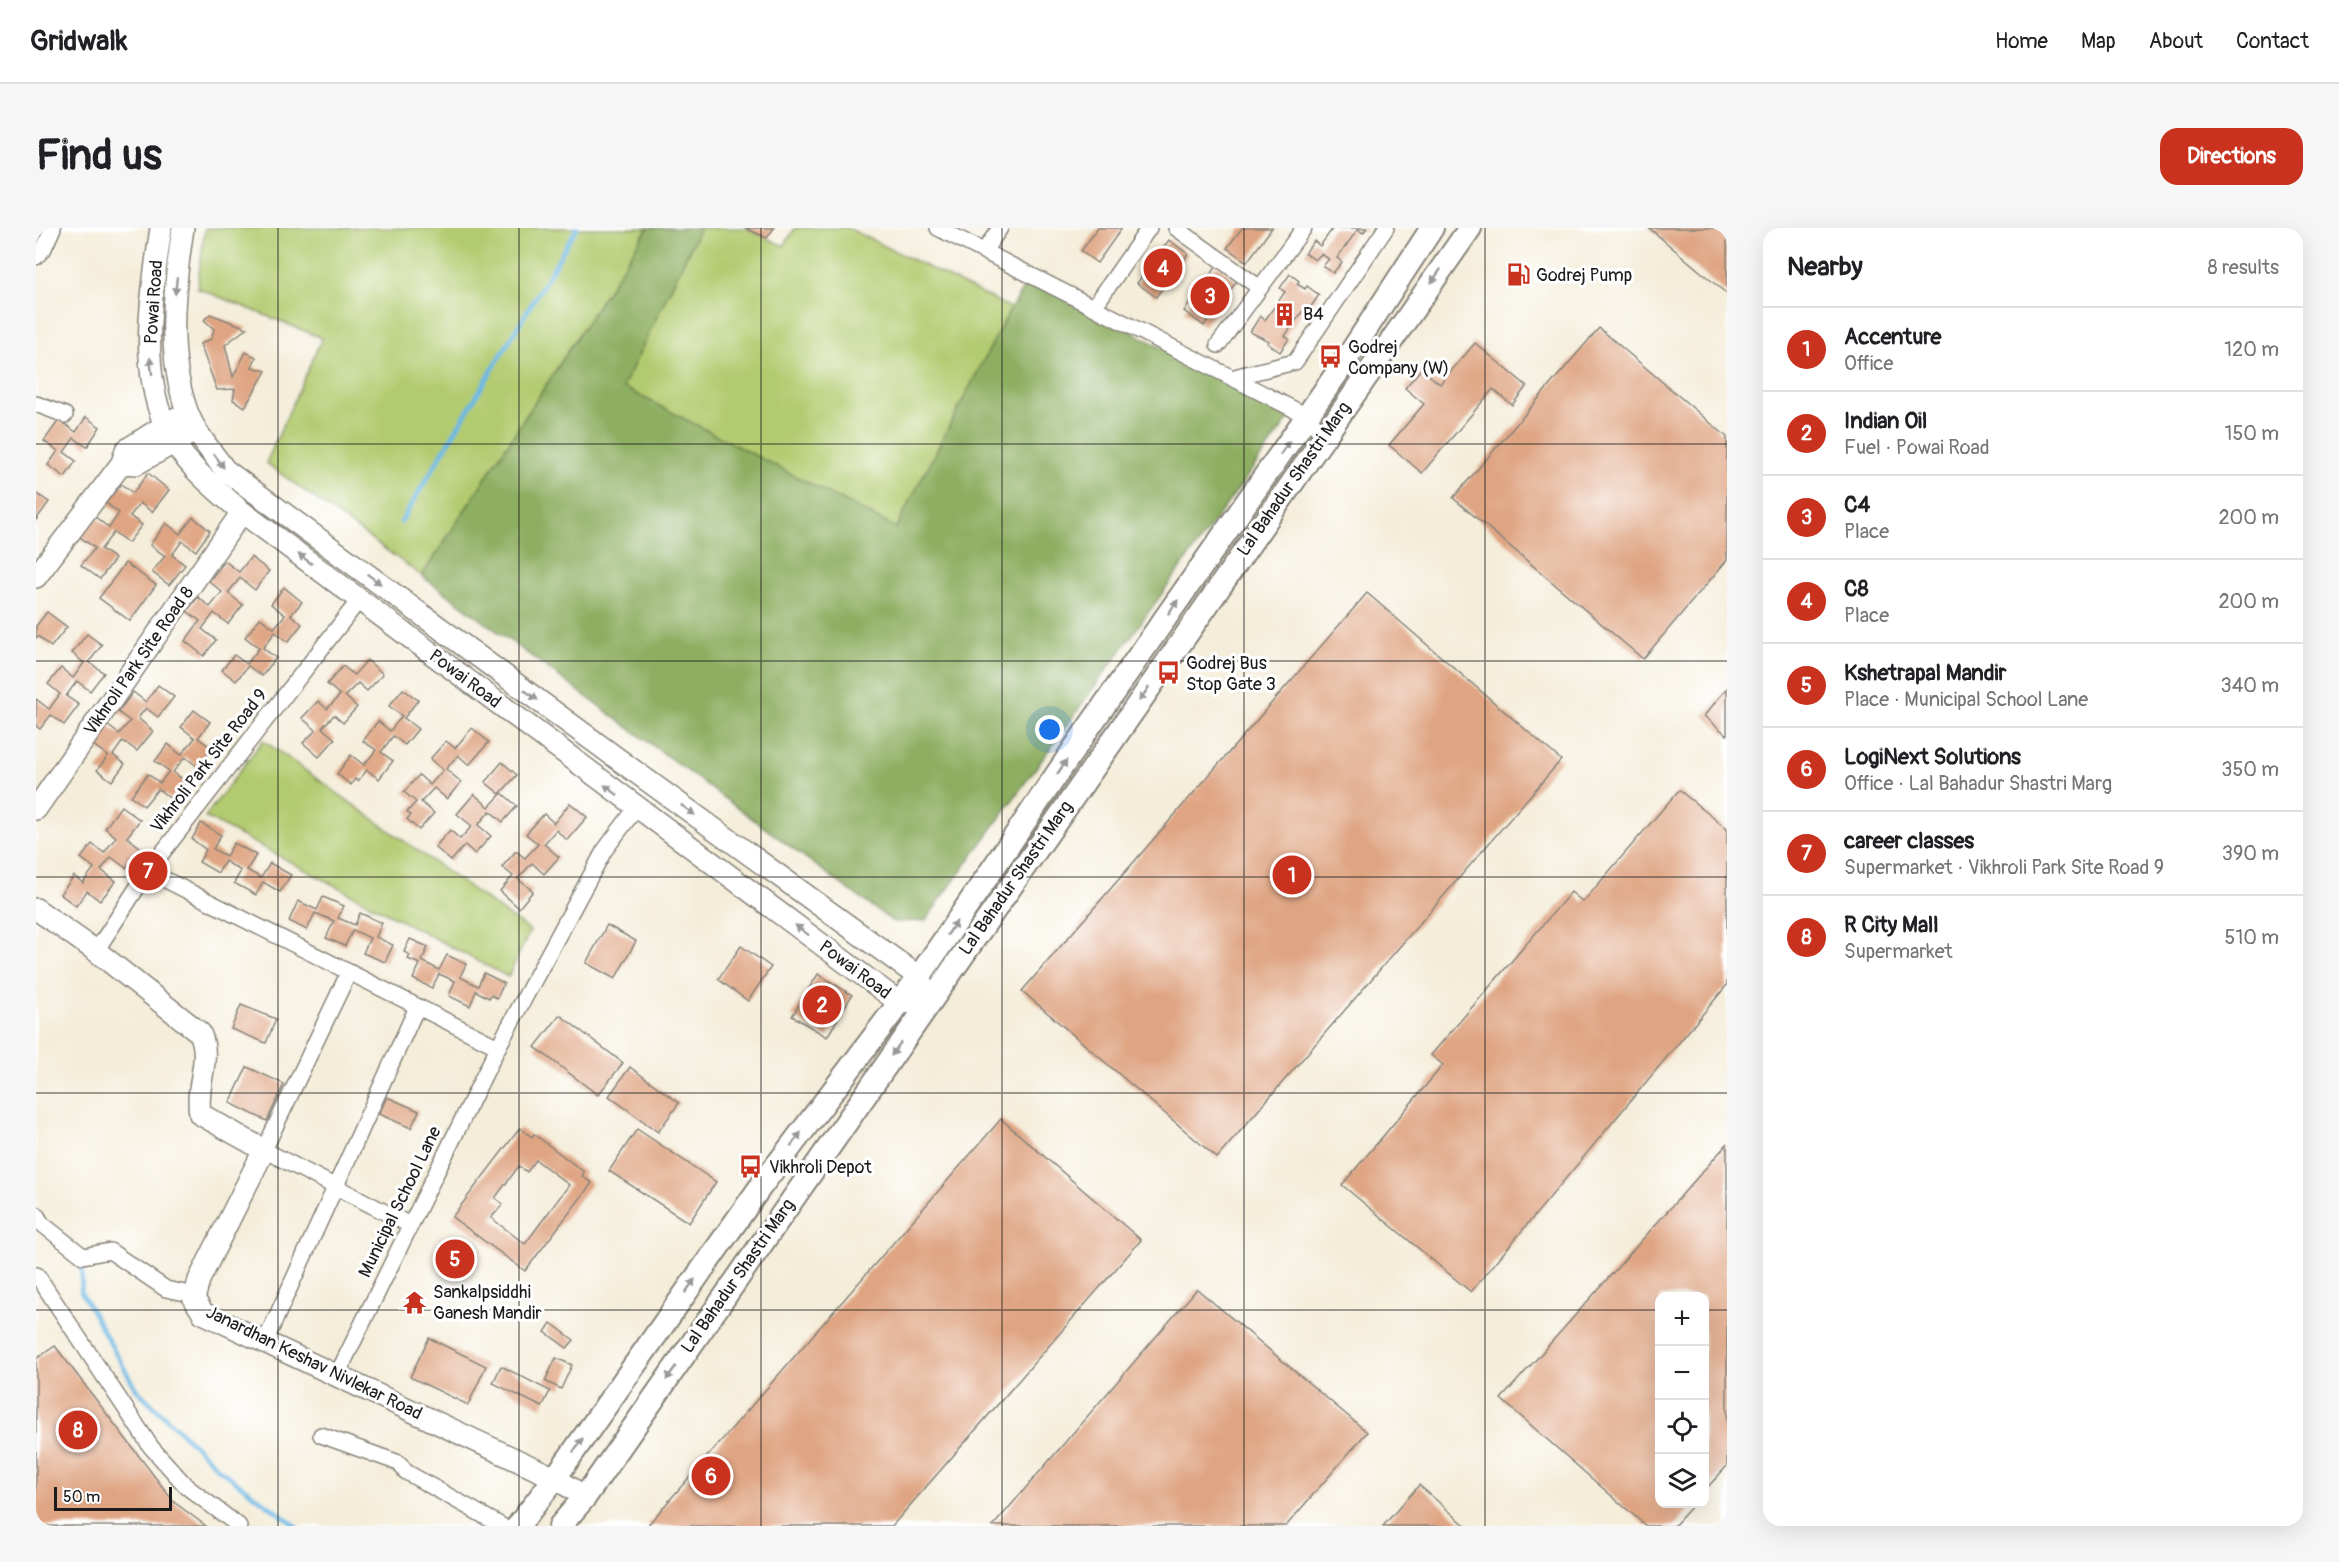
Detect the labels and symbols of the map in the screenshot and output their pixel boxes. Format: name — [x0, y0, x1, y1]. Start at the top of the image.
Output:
pin: 4 — [1144, 246, 1182, 291]
street label: Powai Road — [140, 259, 168, 345]
fuel station icon: Godrej Pump — [1505, 262, 1531, 288]
place label: Godrej Pump — [1536, 264, 1632, 287]
one-way arrow — [1430, 267, 1442, 283]
pin: 3 — [1190, 274, 1230, 318]
one-way arrow — [171, 277, 181, 296]
building icon: B4 — [1272, 301, 1298, 327]
place label: B4 — [1303, 303, 1324, 326]
place label: Godrej Company (W) — [1348, 336, 1449, 380]
bus stop icon: Godrej Company (W) — [1317, 344, 1343, 370]
one-way arrow — [146, 357, 156, 376]
street label: Lal Bahadur Shastri Marg — [1232, 397, 1356, 561]
one-way arrow — [1279, 440, 1291, 456]
one-way arrow — [213, 453, 225, 469]
one-way arrow — [297, 553, 312, 565]
one-way arrow — [366, 573, 381, 585]
street label: Vikhroli Park Site Road 8 — [79, 582, 199, 740]
one-way arrow — [1167, 600, 1179, 616]
street label: Powai Road — [424, 644, 506, 714]
place label: Godrej Bus Stop Gate 3 — [1186, 652, 1276, 696]
bus stop icon: Godrej Bus Stop Gate 3 — [1155, 660, 1181, 686]
street label: Vikhroli Park Site Road 9 — [146, 684, 272, 838]
one-way arrow — [1138, 685, 1150, 701]
one-way arrow — [522, 689, 538, 701]
your location — [1035, 715, 1064, 744]
one-way arrow — [1056, 759, 1067, 775]
one-way arrow — [604, 784, 620, 796]
street label: Lal Bahadur Shastri Marg — [954, 796, 1078, 960]
one-way arrow — [680, 804, 696, 816]
pin: 7 — [128, 848, 168, 894]
pin: 1 — [1272, 852, 1312, 898]
one-way arrow — [946, 921, 958, 937]
one-way arrow — [795, 925, 810, 937]
street label: Powai Road — [814, 935, 896, 1005]
pin: 2 — [802, 982, 842, 1028]
one-way arrow — [890, 1040, 902, 1056]
street label: Municipal School Lane — [353, 1122, 447, 1281]
one-way arrow — [790, 1132, 802, 1147]
bus stop icon: Vikhroli Depot — [738, 1154, 764, 1180]
place label: Vikhroli Depot — [769, 1156, 872, 1179]
street label: Lal Bahadur Shastri Marg — [676, 1194, 800, 1358]
pin: 5 — [436, 1236, 474, 1282]
one-way arrow — [684, 1279, 696, 1295]
place label: Sankalpsiddhi Ganesh Mandir — [433, 1281, 542, 1325]
temple icon: Sankalpsiddhi Ganesh Mandir — [402, 1289, 428, 1315]
street label: Janardhan Keshav Nivlekar Road — [202, 1301, 426, 1425]
one-way arrow — [666, 1365, 677, 1381]
pin: 8 — [58, 1408, 98, 1452]
one-way arrow — [572, 1438, 584, 1454]
pin: 6 — [692, 1454, 730, 1498]
scale bar — [54, 1484, 172, 1512]

